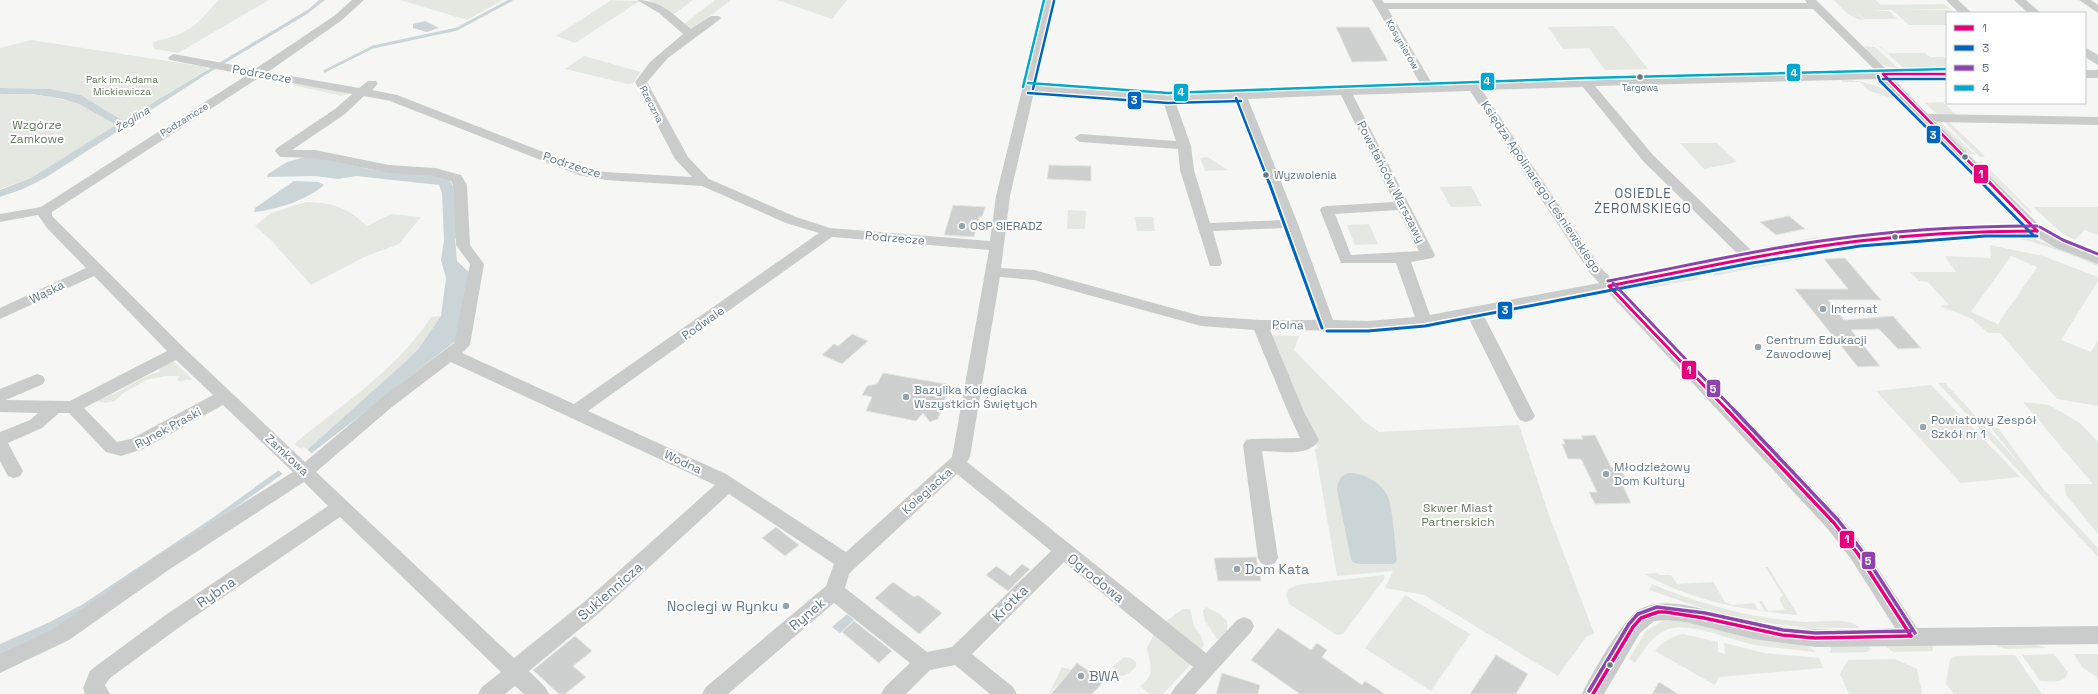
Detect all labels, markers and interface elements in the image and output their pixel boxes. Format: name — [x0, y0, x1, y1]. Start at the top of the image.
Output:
legend — [1946, 12, 2086, 104]
street label: Kosynierów — [1383, 17, 1422, 72]
text: 1 — [1982, 20, 1987, 36]
text: 3 — [1982, 40, 1989, 56]
text: 5 — [1982, 60, 1989, 76]
street label: Podrzecze — [231, 61, 293, 87]
line badge: 4 — [1786, 63, 1801, 82]
text: 4 — [1791, 66, 1798, 80]
line badge: 4 — [1480, 72, 1495, 91]
marker: Targowa — [1635, 72, 1645, 82]
park label: Park im. Adama Mickiewicza — [86, 73, 158, 98]
text: 4 — [1484, 74, 1491, 88]
text: 4 — [1982, 80, 1990, 96]
place label: Targowa — [1622, 82, 1658, 94]
street label: Rzeczna — [637, 83, 667, 125]
line badge: 4 — [1173, 83, 1189, 102]
text: 4 — [1178, 85, 1185, 99]
line badge: 3 — [1127, 91, 1142, 110]
text: 3 — [1131, 93, 1138, 107]
street label: Księdza Apolinarego Leśniewskiego — [1477, 98, 1605, 276]
street label: Podzamcze — [158, 99, 211, 139]
water label: Żeglina — [112, 103, 152, 135]
park label: Wzgórze Zamkowe — [10, 117, 64, 147]
street label: Powstańców Warszawy — [1353, 118, 1429, 246]
line badge: 3 — [1926, 125, 1941, 144]
text: 3 — [1930, 128, 1937, 142]
street label: Podrzecze — [541, 148, 603, 182]
unlabelled marker — [1960, 152, 1970, 162]
line badge: 1 — [1973, 164, 1989, 184]
text: 1 — [1979, 167, 1984, 181]
place label: Wyzwolenia — [1274, 168, 1337, 182]
marker: Wyzwolenia — [1261, 170, 1271, 180]
district label: OSIEDLE ŻEROMSKIEGO — [1594, 185, 1692, 217]
place label: OSP SIERADZ — [970, 218, 1043, 234]
marker: OSP SIERADZ — [957, 221, 967, 231]
street label: Podrzecze — [864, 227, 926, 249]
unlabelled marker — [1890, 232, 1900, 242]
street label: Wąska — [27, 277, 67, 307]
line badge: 3 — [1497, 301, 1513, 320]
place label: Internat — [1831, 301, 1877, 317]
street label: Podwale — [678, 303, 728, 343]
text: 3 — [1502, 303, 1509, 317]
marker: Internat — [1818, 304, 1828, 314]
street label: Polna — [1272, 317, 1304, 333]
place label: Centrum Edukacji Zawodowej — [1766, 332, 1867, 362]
marker: Centrum Edukacji Zawodowej — [1753, 342, 1763, 352]
line badge: 1 — [1681, 360, 1697, 380]
text: 1 — [1687, 363, 1692, 377]
line badge: 5 — [1706, 379, 1721, 398]
place label: Bazylika Kolegiacka Wszystkich Świętych — [914, 382, 1037, 412]
text: 5 — [1710, 382, 1717, 396]
marker: Bazylika Kolegiacka Wszystkich Świętych — [901, 392, 911, 402]
street label: Rynek Praski — [132, 404, 204, 452]
place label: Powiatowy Zespół Szkół nr 1 — [1931, 412, 2037, 442]
marker: Powiatowy Zespół Szkół nr 1 — [1918, 422, 1928, 432]
street label: Zamkowa — [262, 431, 312, 479]
street label: Wodna — [662, 446, 704, 478]
place label: Młodzieżowy Dom Kultury — [1614, 459, 1690, 489]
street label: Kolegiacka — [898, 464, 956, 518]
marker: Młodzieżowy Dom Kultury — [1601, 469, 1611, 479]
park label: Skwer Miast Partnerskich — [1421, 500, 1495, 530]
line badge: 1 — [1839, 530, 1855, 549]
text: 1 — [1845, 532, 1850, 546]
street label: Ogrodowa — [1064, 549, 1128, 607]
line badge: 5 — [1861, 551, 1876, 570]
text: 5 — [1865, 554, 1872, 568]
street label: Sukiennicza — [574, 558, 646, 624]
place label: Dom Kata — [1245, 560, 1309, 578]
marker: Dom Kata — [1232, 564, 1242, 574]
street label: Rybna — [193, 572, 239, 612]
street label: Krótka — [988, 581, 1032, 625]
street label: Rynek — [785, 593, 829, 634]
place label: Noclegi w Rynku — [667, 597, 778, 615]
marker: Noclegi w Rynku — [781, 601, 791, 611]
unlabelled marker — [1605, 660, 1615, 670]
place label: BWA — [1089, 667, 1119, 685]
marker: BWA — [1076, 671, 1086, 681]

